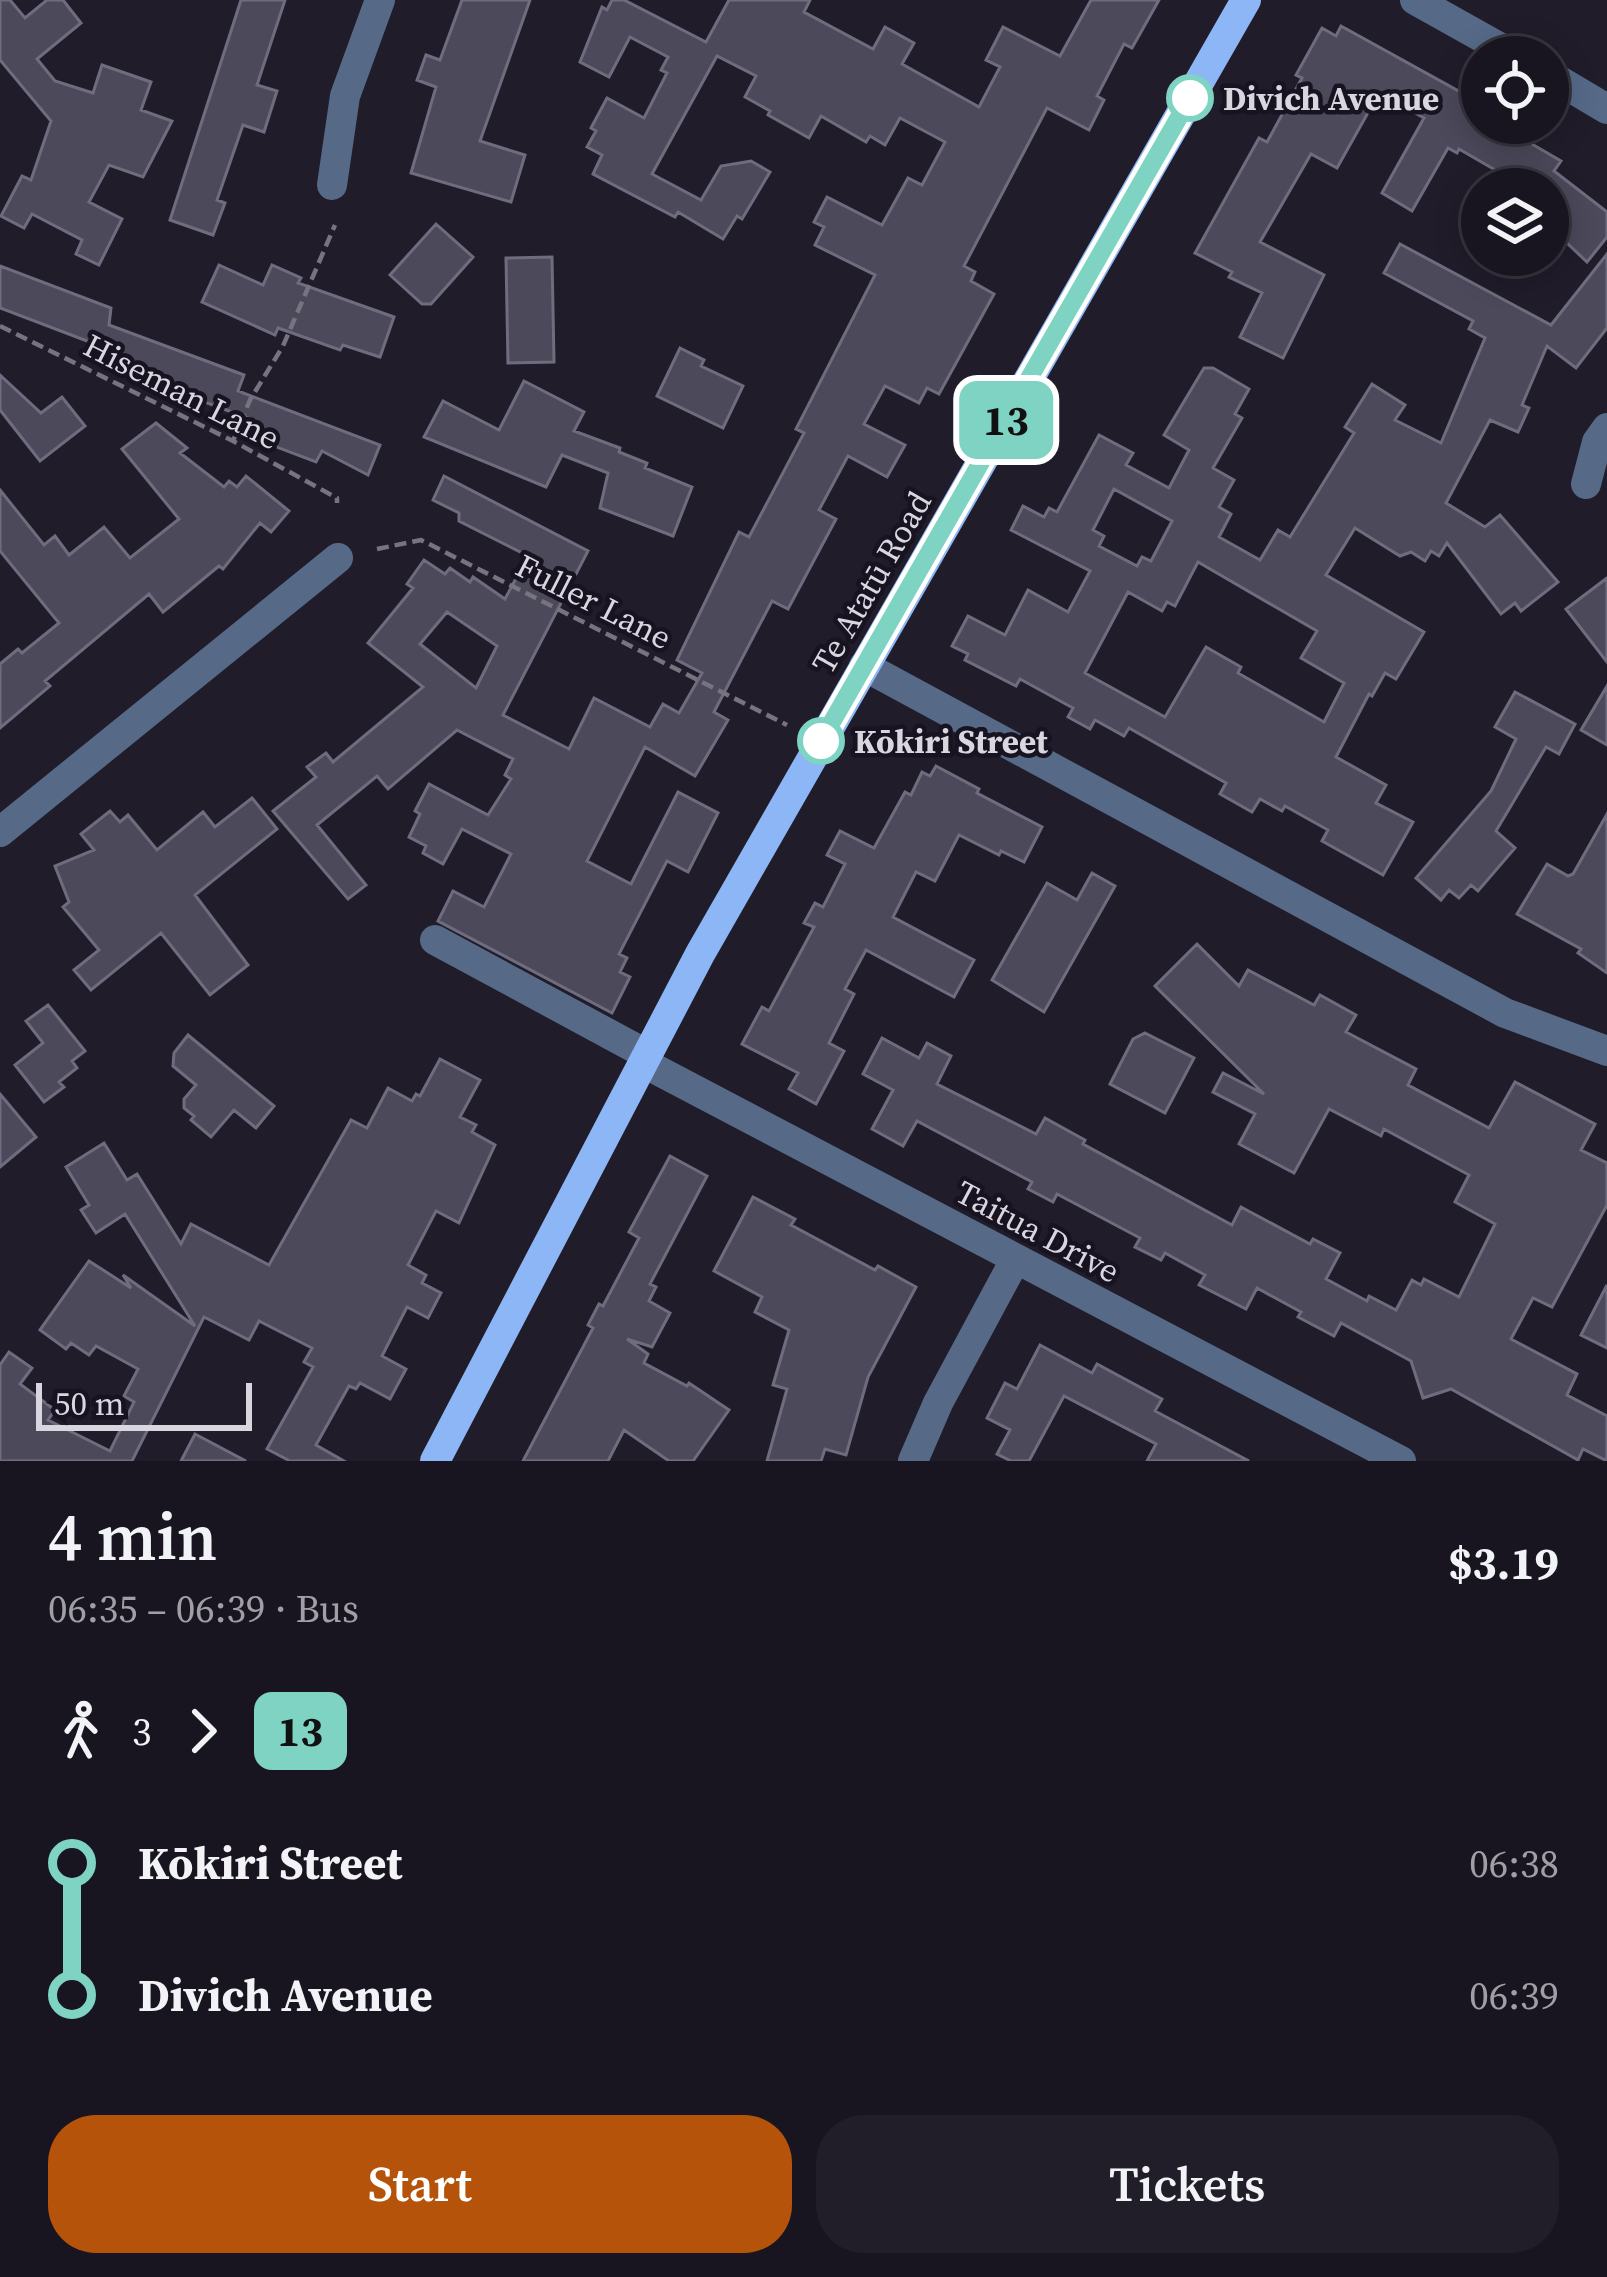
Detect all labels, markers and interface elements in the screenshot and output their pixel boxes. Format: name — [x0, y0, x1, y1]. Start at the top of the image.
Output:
map controls — [1461, 36, 1569, 276]
button: locate — [1461, 36, 1569, 144]
marker: Divich Avenue — [1168, 76, 1212, 120]
place label: Divich Avenue — [1223, 76, 1439, 121]
button: layers — [1461, 168, 1569, 276]
street label: Hiseman Lane — [76, 323, 287, 460]
line badge: 13 — [952, 381, 1060, 459]
text: 13 — [983, 391, 1029, 449]
street label: Te Atatū Road — [801, 483, 942, 682]
street label: Fuller Lane — [508, 543, 679, 660]
marker: Kōkiri Street — [799, 719, 843, 763]
place label: Kōkiri Street — [854, 719, 1049, 764]
street label: Taitua Drive — [948, 1170, 1127, 1293]
scale bar — [36, 1377, 252, 1430]
text: 50 m — [54, 1381, 124, 1426]
text: 4 min — [48, 1492, 217, 1582]
text: $3.19 — [1448, 1532, 1559, 1594]
text: 06:35 – 06:39 · Bus — [48, 1582, 359, 1635]
icon: walk — [48, 1698, 114, 1764]
icon: forward — [170, 1698, 236, 1764]
text: 13 — [278, 1702, 323, 1760]
text: 3 — [132, 1705, 152, 1758]
text: Kōkiri Street — [138, 1832, 402, 1894]
text: 06:38 — [1469, 1837, 1559, 1890]
text: Divich Avenue — [138, 1964, 433, 2026]
text: 06:39 — [1469, 1969, 1559, 2022]
button: Start — [48, 2115, 792, 2253]
button: Tickets — [816, 2115, 1559, 2253]

